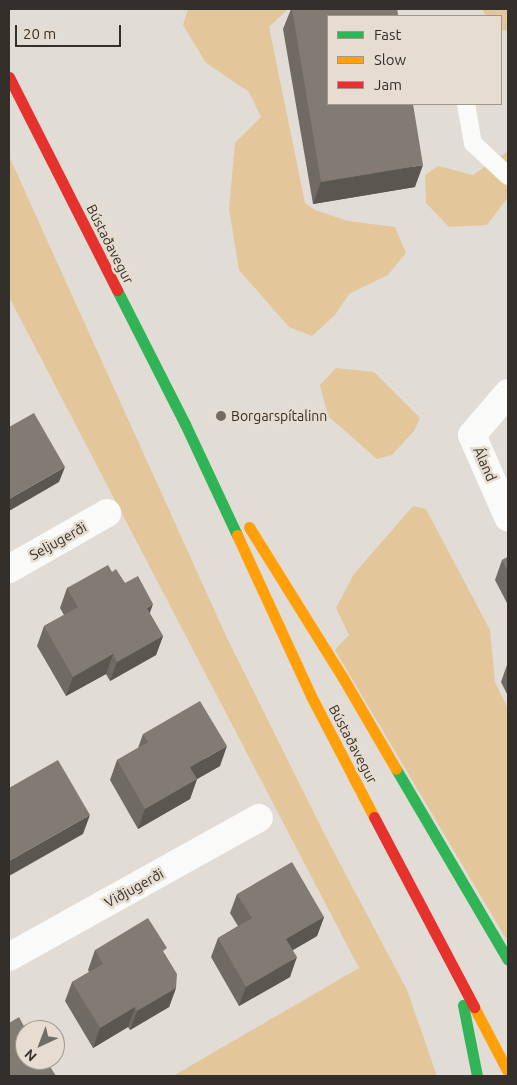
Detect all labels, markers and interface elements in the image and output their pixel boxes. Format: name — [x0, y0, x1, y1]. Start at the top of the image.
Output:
scale bar — [18, 15, 124, 47]
legend — [327, 15, 502, 105]
text: 20 m — [23, 25, 56, 42]
text: Fast — [374, 26, 401, 43]
text: Slow — [374, 51, 406, 68]
text: Jam — [374, 76, 402, 93]
street label: Bústaðavegur — [83, 202, 137, 286]
place label: Borgarspítalinn — [231, 408, 327, 424]
marker: Borgarspítalinn — [215, 410, 227, 422]
street label: Áland — [470, 444, 500, 484]
street label: Seljugerði — [27, 518, 89, 564]
street label: Bústaðavegur — [325, 702, 381, 786]
street label: Viðjugerði — [102, 865, 166, 911]
north arrow — [15, 1020, 65, 1070]
text: N — [21, 1046, 40, 1065]

